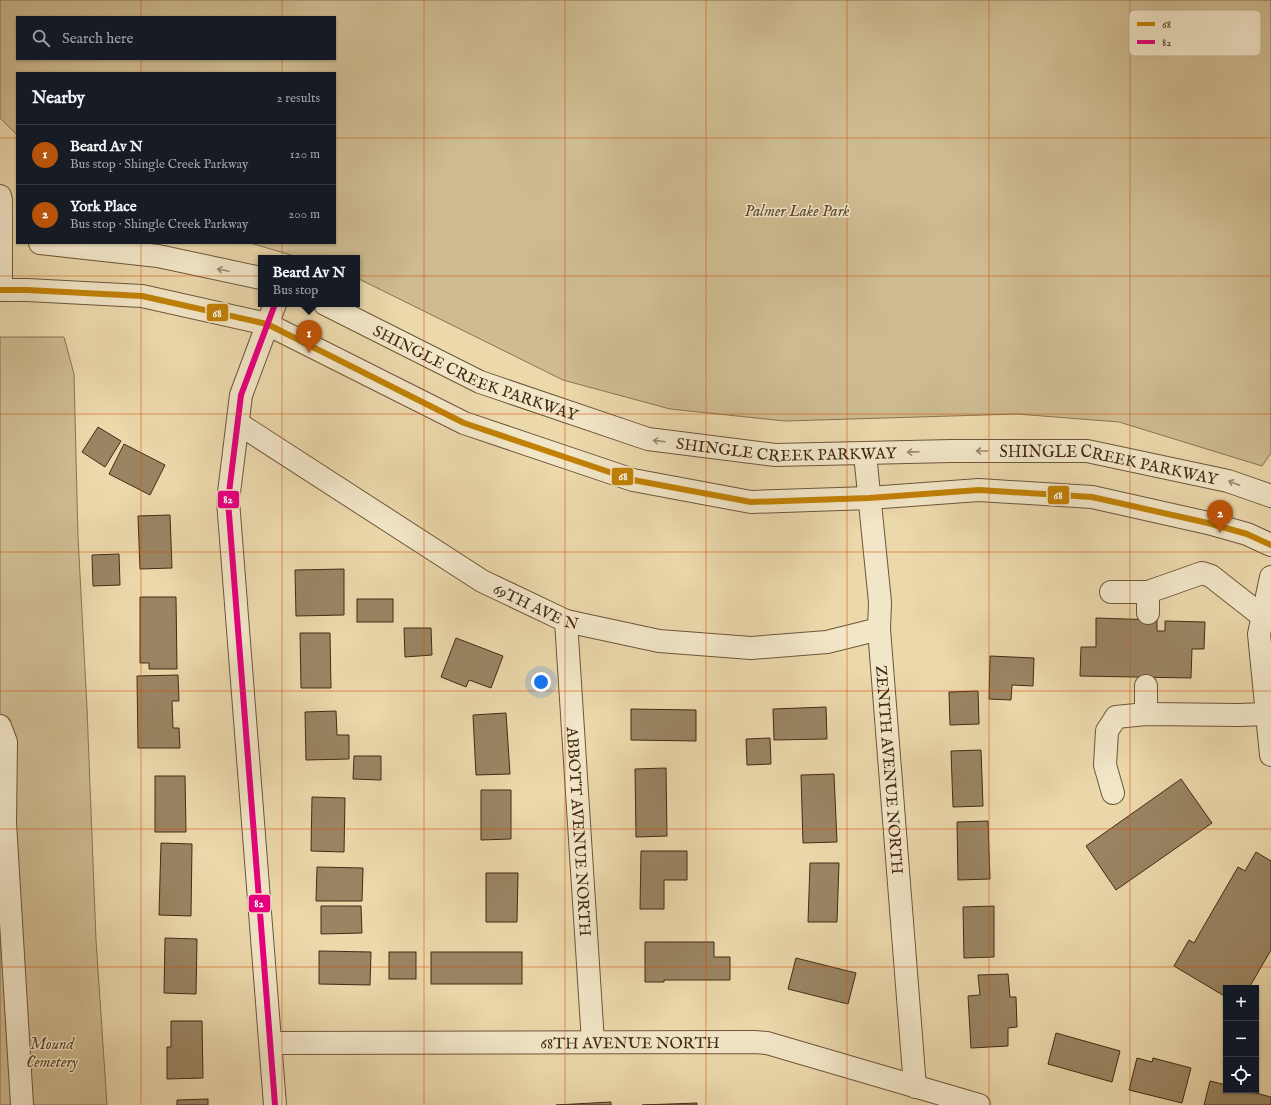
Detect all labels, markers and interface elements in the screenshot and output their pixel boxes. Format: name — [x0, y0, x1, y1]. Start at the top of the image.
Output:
legend — [1129, 10, 1261, 56]
search box — [16, 16, 336, 60]
text: 68 — [1162, 18, 1171, 32]
icon: search — [30, 27, 52, 49]
text: Search here — [62, 29, 133, 48]
text: 82 — [1162, 36, 1171, 50]
text: Nearby — [32, 88, 85, 109]
text: 2 results — [276, 90, 320, 107]
text: Beard Av N — [70, 137, 143, 156]
text: 1 — [43, 146, 47, 163]
text: 120 m — [290, 146, 320, 163]
text: Bus stop · Shingle Creek Parkway — [70, 156, 249, 173]
text: York Place — [70, 197, 137, 216]
park label: Palmer Lake Park — [745, 202, 850, 222]
text: 2 — [42, 206, 48, 223]
text: 200 m — [288, 206, 320, 223]
text: Bus stop · Shingle Creek Parkway — [70, 216, 249, 233]
popup — [258, 255, 360, 307]
text: Beard Av N — [273, 263, 345, 282]
one-way arrow — [217, 265, 230, 273]
text: Bus stop — [273, 282, 318, 299]
line badge: 68 — [206, 303, 229, 322]
text: 68 — [213, 307, 221, 321]
pin: 1 — [296, 320, 322, 353]
street label: SHINGLE CREEK PARKWAY — [369, 322, 581, 427]
street label: SHINGLE CREEK PARKWAY — [675, 435, 898, 468]
one-way arrow — [653, 437, 666, 444]
street label: SHINGLE CREEK PARKWAY — [999, 443, 1220, 491]
one-way arrow — [976, 447, 989, 455]
one-way arrow — [907, 448, 920, 456]
line badge: 68 — [611, 467, 634, 486]
text: 68 — [619, 470, 627, 484]
one-way arrow — [1229, 478, 1241, 486]
line badge: 68 — [1047, 485, 1070, 505]
text: 68 — [1054, 489, 1062, 503]
line badge: 82 — [217, 490, 240, 509]
text: 82 — [223, 493, 234, 507]
pin: 2 — [1207, 500, 1233, 533]
street label: 69TH AVE N — [489, 580, 580, 635]
street label: ZENITH AVENUE NORTH — [870, 665, 906, 875]
your location — [531, 672, 551, 692]
street label: ABBOTT AVENUE NORTH — [561, 725, 594, 937]
line badge: 82 — [248, 894, 271, 913]
text: 82 — [254, 897, 265, 911]
map controls — [1223, 985, 1259, 1093]
button: + — [1223, 985, 1259, 1021]
button: − — [1223, 1021, 1259, 1057]
street label: 68TH AVENUE NORTH — [540, 1034, 720, 1054]
park label: Mound Cemetery — [26, 1035, 79, 1073]
button: locate — [1223, 1057, 1259, 1093]

